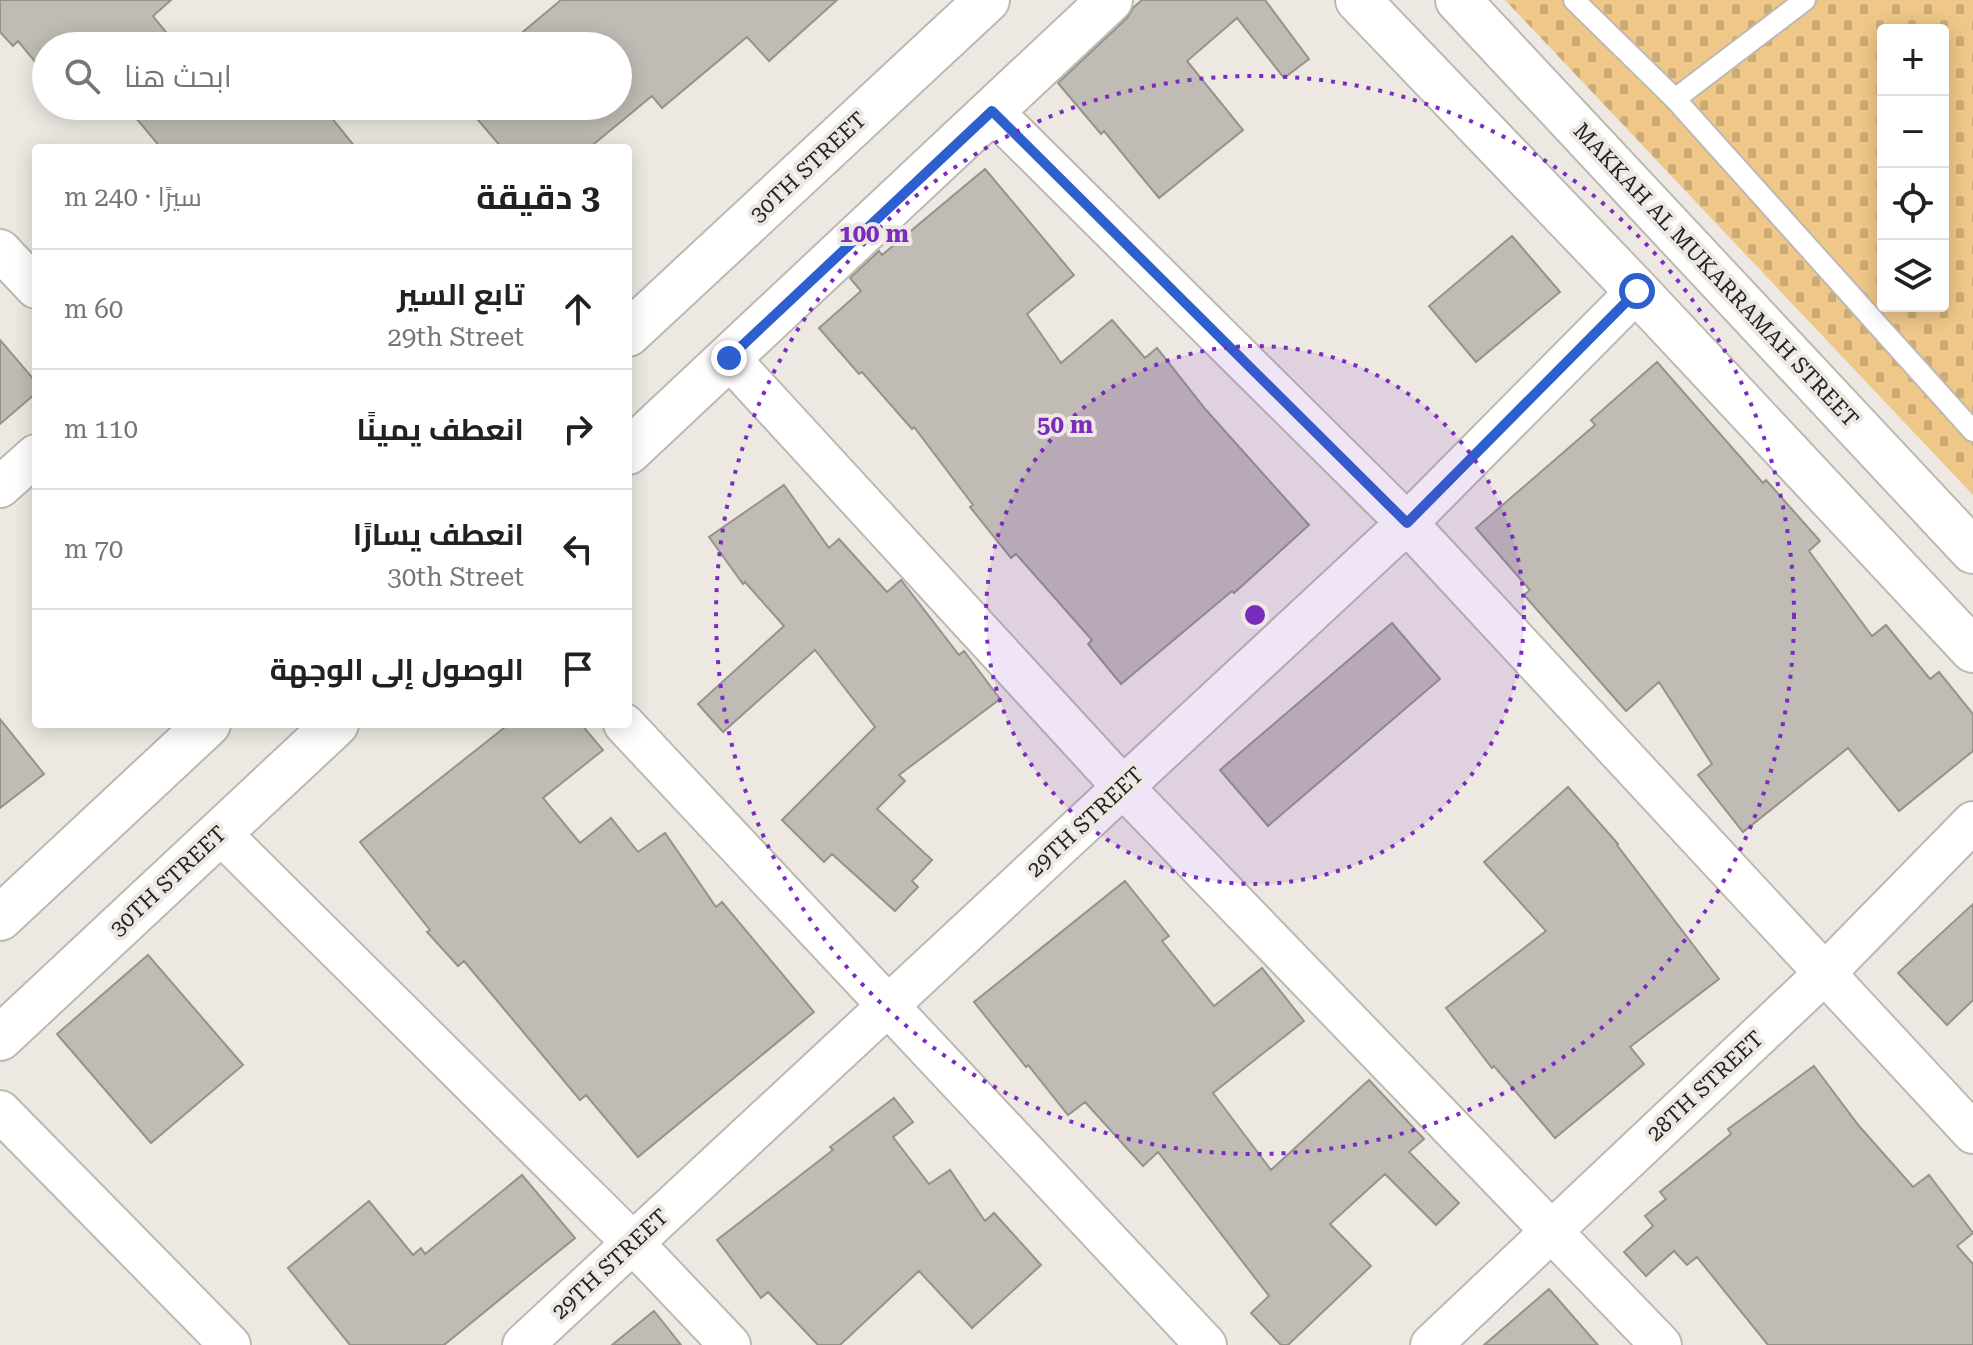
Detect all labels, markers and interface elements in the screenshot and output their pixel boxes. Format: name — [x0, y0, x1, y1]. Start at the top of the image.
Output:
map controls — [1877, 24, 1949, 312]
button: + — [1877, 24, 1949, 96]
search box — [32, 32, 632, 120]
icon: search — [60, 54, 104, 98]
text: ابحث هنا — [124, 59, 232, 94]
button: − — [1877, 96, 1949, 168]
street label: 30TH STREET — [745, 107, 871, 227]
street label: MAKKAH AL MUKARRAMAH STREET — [1569, 118, 1863, 432]
button: locate — [1877, 168, 1949, 240]
text: 3 دقيقة — [476, 177, 600, 217]
text: سيرًا · 240 m — [64, 182, 202, 212]
text: 100 m — [839, 220, 909, 248]
button: layers — [1877, 240, 1949, 312]
route start — [1619, 273, 1655, 309]
text: تابع السير — [397, 277, 524, 312]
icon: ahead — [556, 287, 600, 331]
text: 60 m — [64, 294, 123, 324]
text: 29th Street — [387, 322, 524, 352]
route end — [711, 340, 747, 376]
icon: right — [556, 407, 600, 451]
text: 50 m — [1037, 411, 1093, 439]
text: انعطف يمينًا — [356, 412, 524, 447]
text: 110 m — [64, 414, 138, 444]
text: انعطف يسارًا — [353, 517, 524, 552]
icon: left — [556, 527, 600, 571]
text: 70 m — [64, 534, 123, 564]
text: 30th Street — [387, 562, 524, 592]
centre of rings — [1241, 601, 1269, 629]
icon: arrive — [556, 647, 600, 691]
text: الوصول إلى الوجهة — [270, 652, 524, 687]
street label: 29TH STREET — [1022, 762, 1148, 882]
street label: 30TH STREET — [105, 821, 231, 941]
street label: 28TH STREET — [1642, 1026, 1768, 1146]
street label: 29TH STREET — [547, 1204, 673, 1324]

